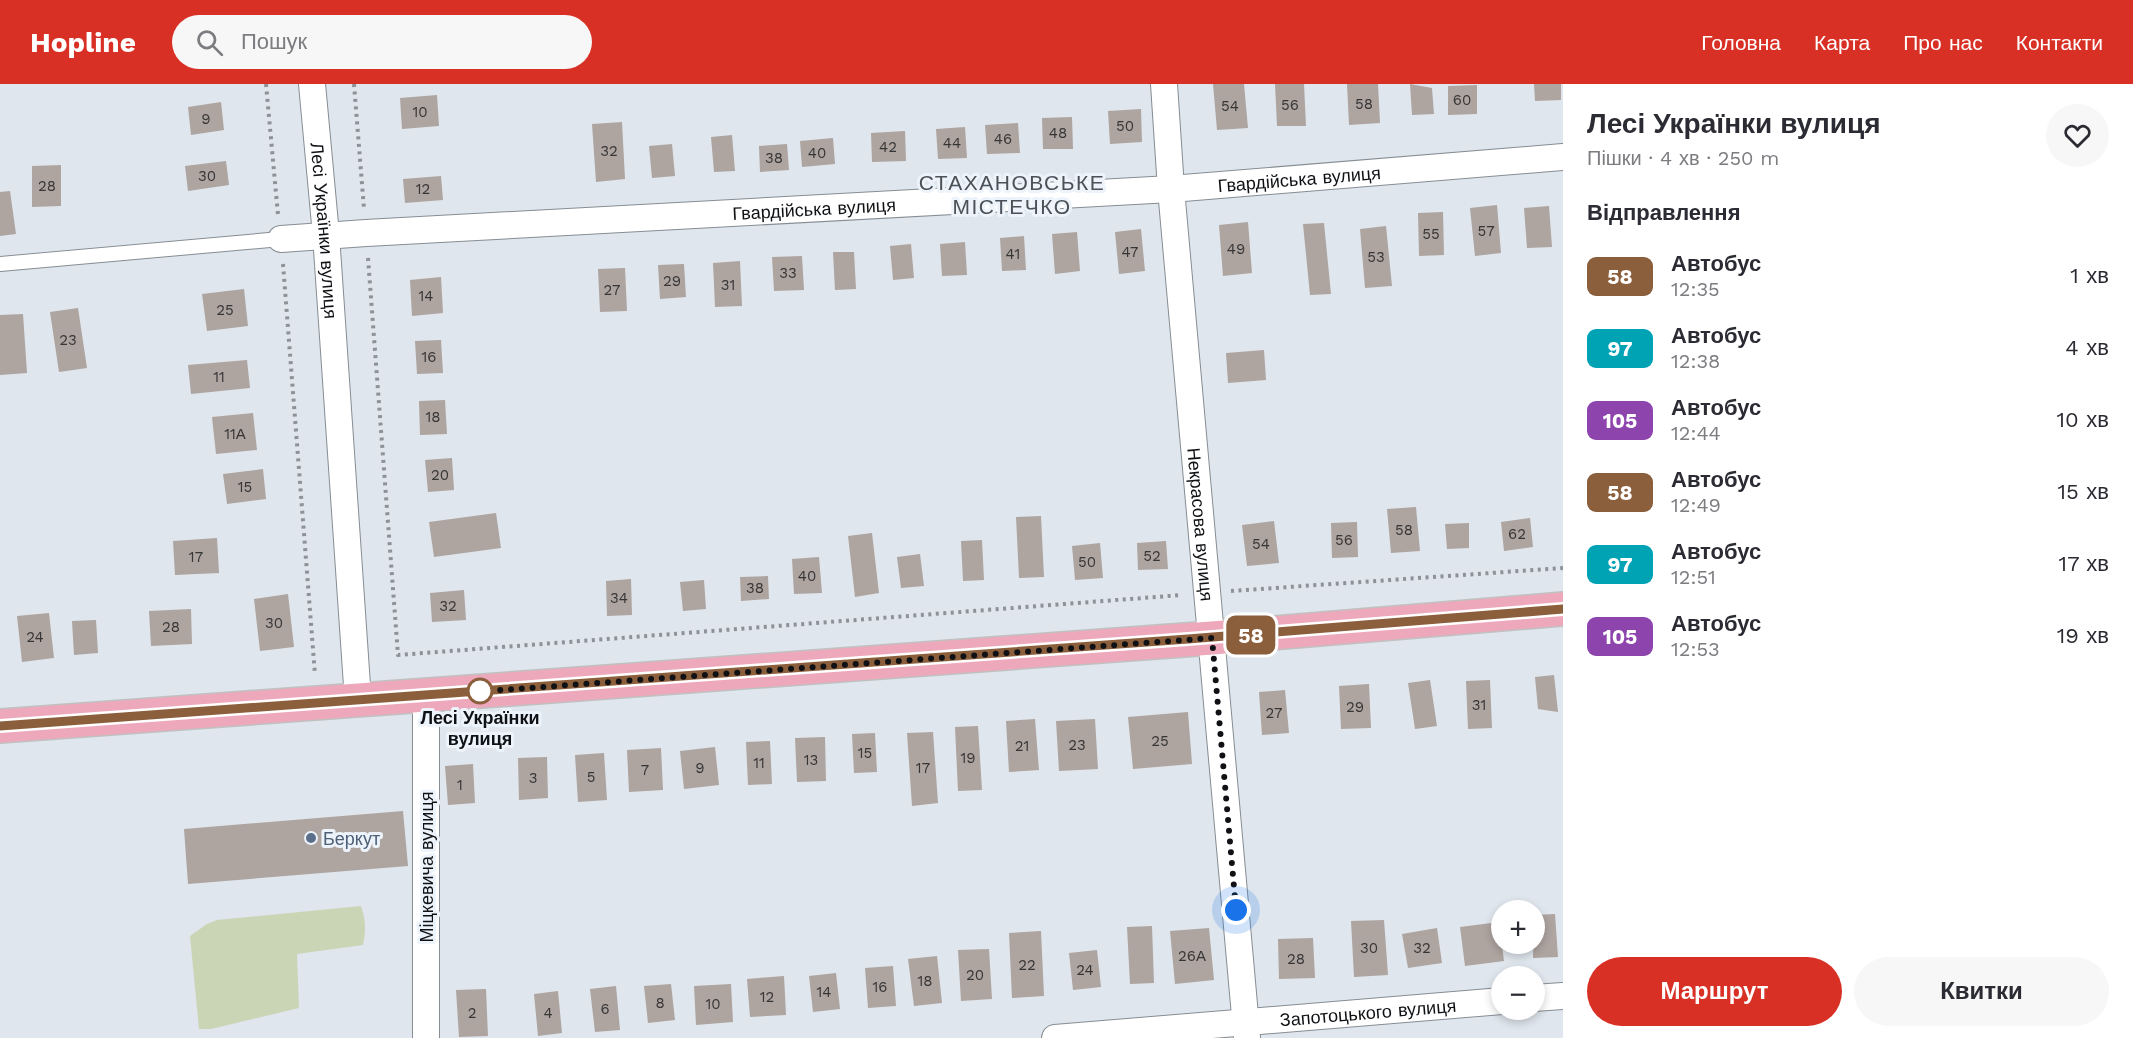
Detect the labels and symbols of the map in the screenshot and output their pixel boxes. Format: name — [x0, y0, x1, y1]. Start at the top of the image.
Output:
house number: 60 — [1453, 91, 1471, 109]
house number: 58 — [1355, 95, 1373, 113]
house number: 56 — [1281, 96, 1299, 114]
house number: 54 — [1221, 97, 1239, 115]
house number: 10 — [412, 103, 428, 121]
house number: 9 — [201, 110, 211, 128]
house number: 50 — [1116, 117, 1134, 135]
house number: 48 — [1049, 124, 1067, 142]
house number: 46 — [994, 130, 1012, 148]
house number: 44 — [943, 134, 961, 152]
house number: 42 — [879, 138, 897, 156]
street label: Лесі Українки вулиця — [307, 141, 342, 319]
house number: 32 — [600, 142, 618, 160]
house number: 40 — [808, 144, 826, 162]
house number: 38 — [765, 149, 783, 167]
street label: Гвардійська вулиця — [1217, 161, 1382, 196]
house number: 30 — [198, 167, 216, 185]
district label: СТАХАНОВСЬКЕ МІСТЕЧКО — [919, 170, 1105, 219]
house number: 28 — [38, 177, 56, 195]
house number: 12 — [416, 180, 430, 198]
street label: Гвардійська вулиця — [732, 194, 896, 223]
house number: 57 — [1477, 222, 1495, 240]
house number: 55 — [1422, 225, 1440, 243]
house number: 49 — [1227, 240, 1245, 258]
house number: 47 — [1122, 243, 1138, 261]
house number: 41 — [1006, 245, 1020, 263]
house number: 53 — [1367, 248, 1385, 266]
house number: 33 — [779, 264, 797, 282]
house number: 29 — [663, 272, 681, 290]
house number: 31 — [721, 276, 735, 294]
house number: 27 — [604, 281, 620, 299]
house number: 14 — [418, 287, 434, 305]
house number: 25 — [216, 301, 234, 319]
house number: 23 — [59, 331, 77, 349]
house number: 16 — [422, 348, 436, 366]
house number: 11 — [213, 368, 225, 386]
house number: 18 — [425, 408, 441, 426]
house number: 11А — [224, 425, 246, 443]
street label: Некрасова вулиця — [1184, 447, 1218, 602]
house number: 20 — [431, 466, 449, 484]
house number: 15 — [238, 478, 252, 496]
house number: 58 — [1395, 521, 1413, 539]
house number: 62 — [1508, 525, 1526, 543]
house number: 56 — [1335, 531, 1353, 549]
house number: 54 — [1252, 535, 1270, 553]
house number: 52 — [1143, 547, 1161, 565]
house number: 17 — [189, 548, 203, 566]
house number: 50 — [1078, 553, 1096, 571]
house number: 40 — [798, 567, 816, 585]
house number: 38 — [746, 579, 764, 597]
house number: 34 — [610, 589, 628, 607]
house number: 32 — [439, 597, 457, 615]
house number: 30 — [265, 614, 283, 632]
line badge: 58 — [1224, 616, 1278, 654]
house number: 28 — [162, 618, 180, 636]
house number: 24 — [26, 628, 44, 646]
marker: Лесі Українки вулиця — [467, 678, 493, 704]
house number: 31 — [1472, 696, 1486, 714]
house number: 29 — [1346, 698, 1364, 716]
house number: 27 — [1266, 704, 1282, 722]
place label: Лесі Українки вулиця — [420, 707, 540, 749]
house number: 25 — [1151, 732, 1169, 750]
house number: 23 — [1068, 736, 1086, 754]
house number: 21 — [1015, 737, 1029, 755]
house number: 15 — [858, 744, 872, 762]
house number: 19 — [960, 749, 976, 767]
house number: 13 — [804, 751, 818, 769]
house number: 11 — [753, 754, 765, 772]
house number: 9 — [695, 759, 705, 777]
house number: 17 — [916, 759, 930, 777]
house number: 7 — [641, 761, 649, 779]
house number: 5 — [587, 768, 595, 786]
house number: 3 — [529, 769, 537, 787]
house number: 1 — [457, 776, 463, 794]
street label: Міцкевича вулиця — [416, 792, 437, 942]
place label: Беркут — [323, 828, 380, 849]
marker: Беркут — [304, 831, 318, 845]
your location — [1221, 895, 1251, 925]
house number: 30 — [1360, 939, 1378, 957]
house number: 32 — [1413, 939, 1431, 957]
house number: 26А — [1178, 947, 1206, 965]
house number: 28 — [1287, 950, 1305, 968]
house number: 22 — [1018, 956, 1036, 974]
house number: 24 — [1076, 961, 1094, 979]
house number: 20 — [966, 966, 984, 984]
house number: 18 — [917, 972, 933, 990]
house number: 16 — [873, 978, 887, 996]
house number: 14 — [816, 983, 832, 1001]
house number: 12 — [760, 988, 774, 1006]
house number: 8 — [655, 994, 665, 1012]
street label: Запотоцького вулиця — [1279, 994, 1457, 1030]
house number: 10 — [705, 995, 721, 1013]
house number: 6 — [600, 1000, 610, 1018]
house number: 2 — [468, 1004, 476, 1022]
house number: 4 — [543, 1004, 553, 1022]

